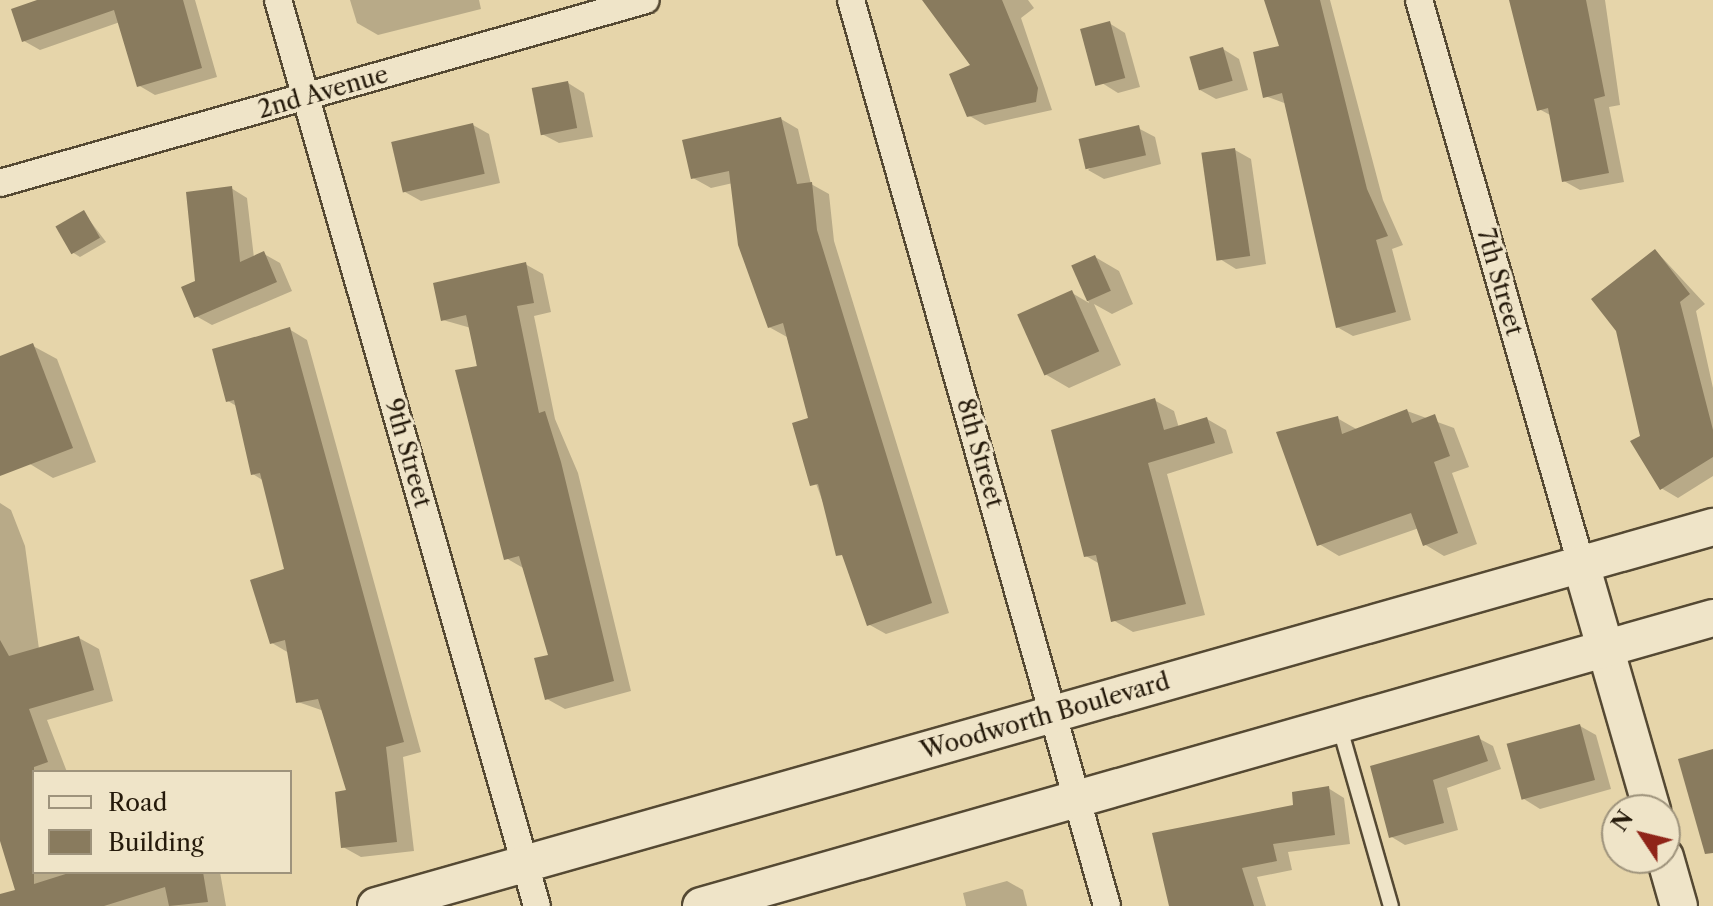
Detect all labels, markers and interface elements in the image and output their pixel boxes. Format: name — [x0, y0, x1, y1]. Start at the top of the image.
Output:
street label: 2nd Avenue — [254, 60, 392, 124]
street label: 7th Street — [1471, 225, 1529, 339]
street label: 9th Street — [379, 395, 437, 511]
street label: 8th Street — [951, 395, 1009, 511]
street label: Woodworth Boulevard — [917, 667, 1173, 765]
legend — [32, 770, 292, 874]
text: Road — [108, 788, 167, 817]
north arrow — [1601, 794, 1681, 874]
text: N — [1606, 806, 1639, 837]
text: Building — [108, 828, 204, 857]

